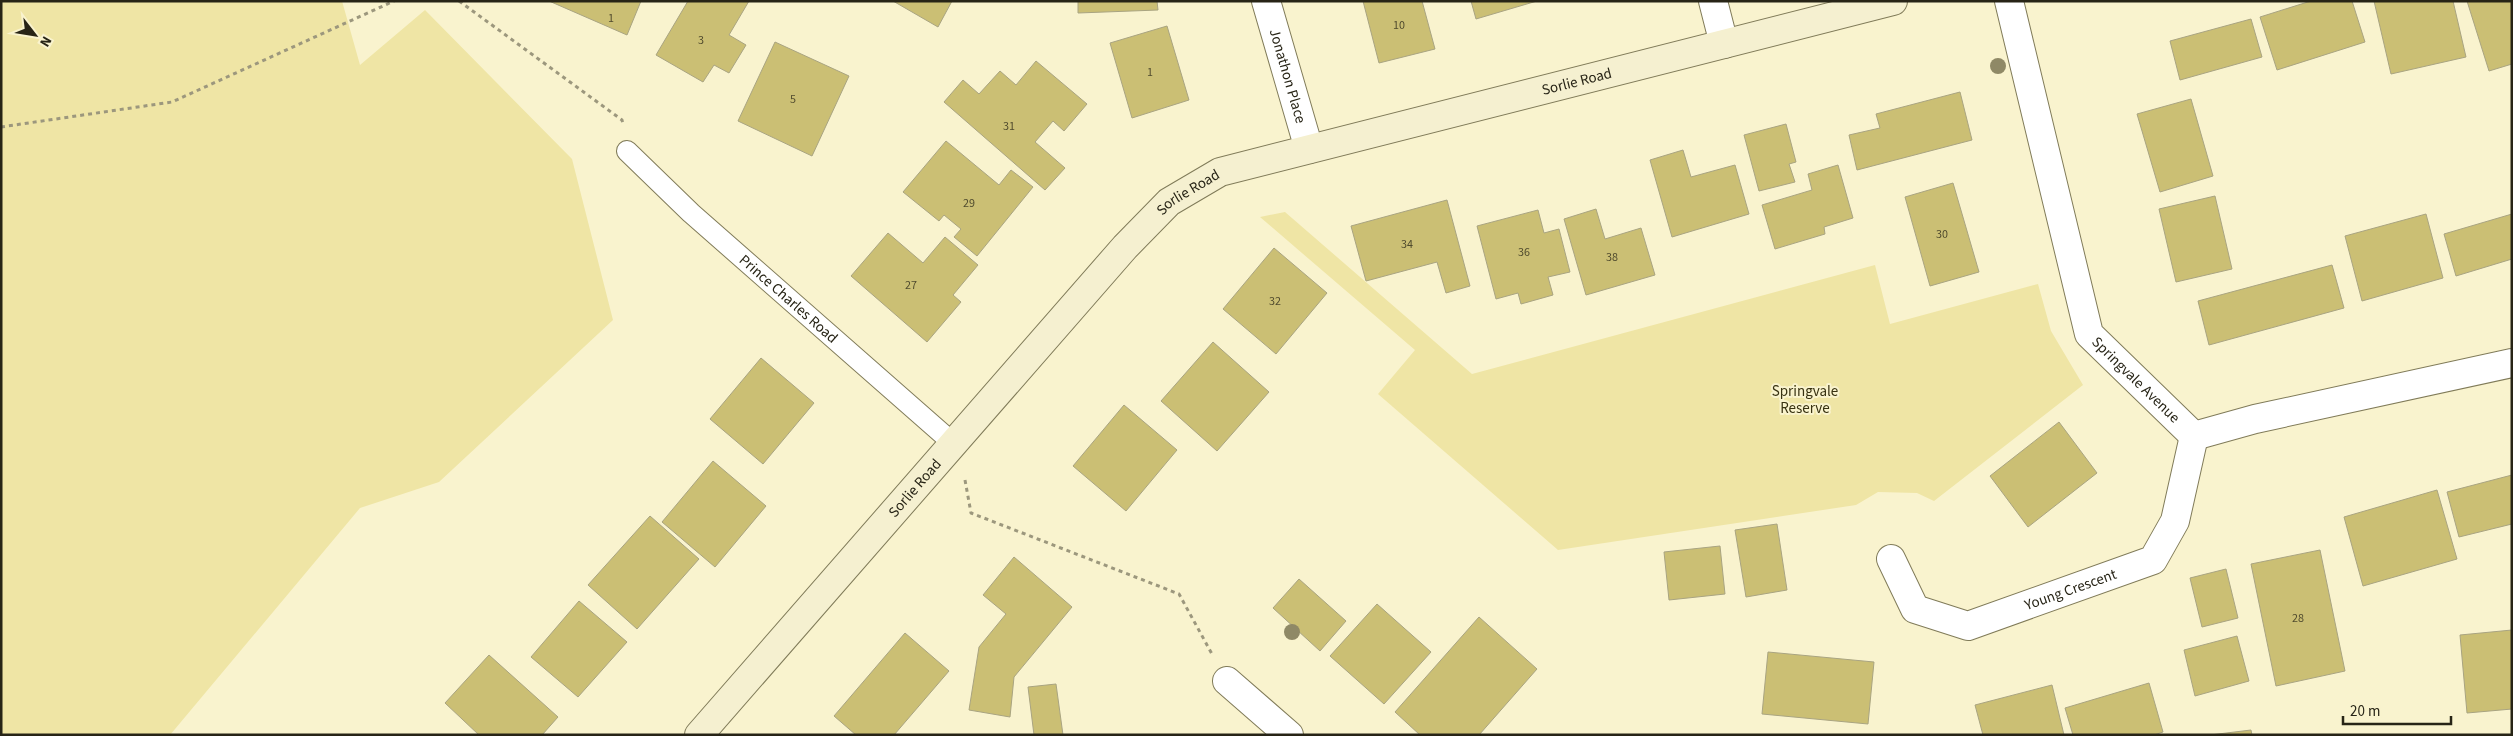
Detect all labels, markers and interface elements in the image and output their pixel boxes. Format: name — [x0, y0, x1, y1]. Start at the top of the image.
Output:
north arrow — [10, 10, 60, 60]
house number: 1 — [608, 10, 614, 27]
house number: 10 — [1393, 17, 1405, 34]
street label: Jonathon Place — [1264, 26, 1311, 126]
text: N — [34, 32, 56, 50]
house number: 3 — [698, 32, 704, 49]
street label: Sorlie Road — [1539, 62, 1614, 100]
house number: 1 — [1147, 64, 1153, 81]
house number: 5 — [790, 91, 796, 108]
house number: 31 — [1003, 118, 1015, 135]
street label: Sorlie Road — [1151, 164, 1224, 220]
house number: 29 — [963, 195, 975, 212]
house number: 30 — [1936, 226, 1948, 243]
house number: 34 — [1401, 236, 1413, 253]
house number: 36 — [1518, 244, 1530, 261]
house number: 38 — [1606, 249, 1618, 266]
street label: Prince Charles Road — [735, 250, 842, 348]
house number: 27 — [905, 277, 917, 294]
house number: 32 — [1269, 293, 1281, 310]
street label: Springvale Avenue — [2087, 332, 2185, 428]
park label: Springvale Reserve — [1772, 381, 1838, 419]
street label: Sorlie Road — [883, 454, 946, 522]
street label: Young Crescent — [2021, 563, 2119, 616]
house number: 28 — [2292, 610, 2304, 627]
scale bar — [2343, 694, 2450, 726]
text: 20 m — [2350, 701, 2380, 722]

